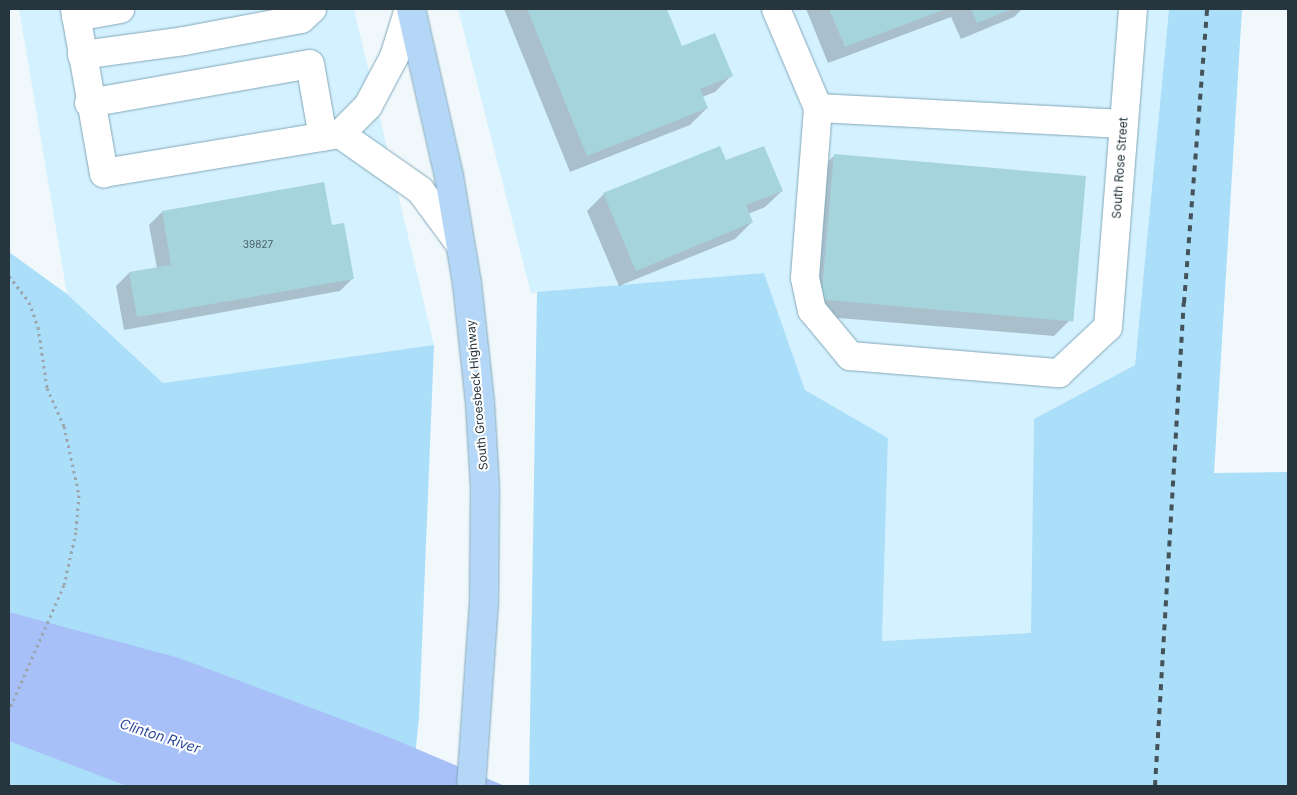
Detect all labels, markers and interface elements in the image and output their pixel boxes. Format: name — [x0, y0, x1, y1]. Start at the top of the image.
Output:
street label: South Rose Street — [1109, 117, 1131, 219]
house number: 39827 — [243, 239, 273, 251]
street label: South Groesbeck Highway — [463, 319, 491, 471]
water label: Clinton River — [118, 715, 202, 757]

